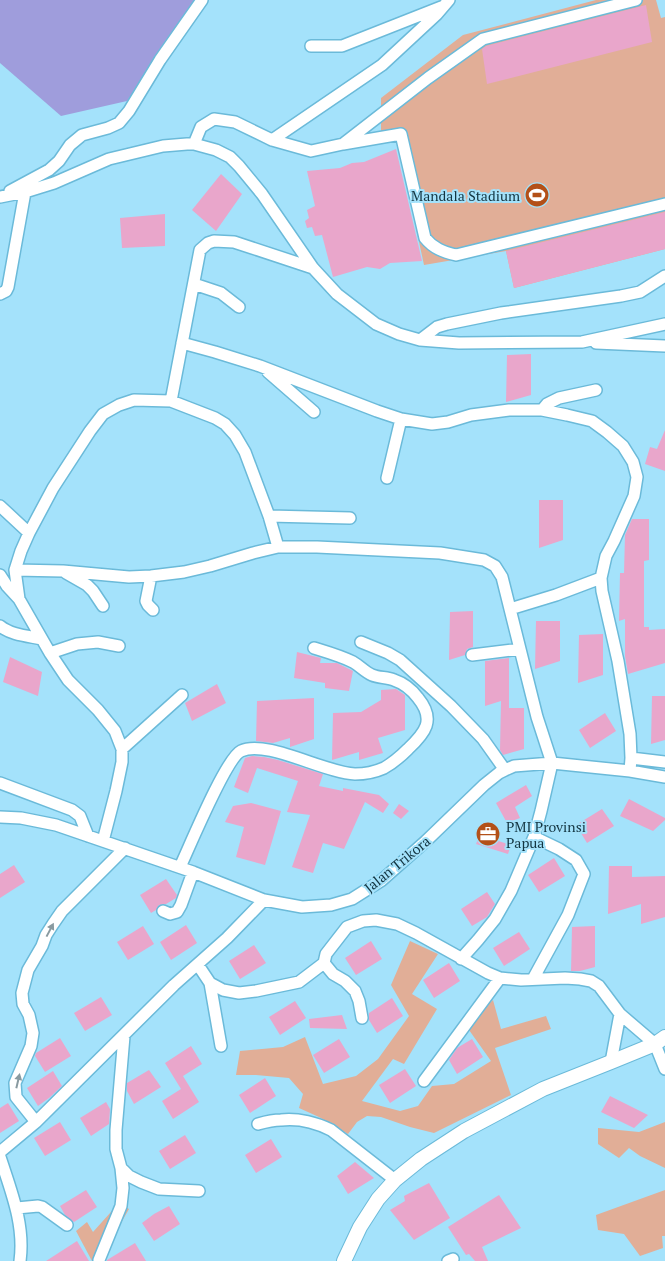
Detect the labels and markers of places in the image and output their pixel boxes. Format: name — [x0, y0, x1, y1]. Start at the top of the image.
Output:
sports icon: Mandala Stadium — [524, 182, 550, 208]
place label: Mandala Stadium — [411, 186, 520, 205]
place label: PMI Provinsi Papua — [506, 817, 586, 852]
office icon: PMI Provinsi Papua — [475, 821, 501, 847]

